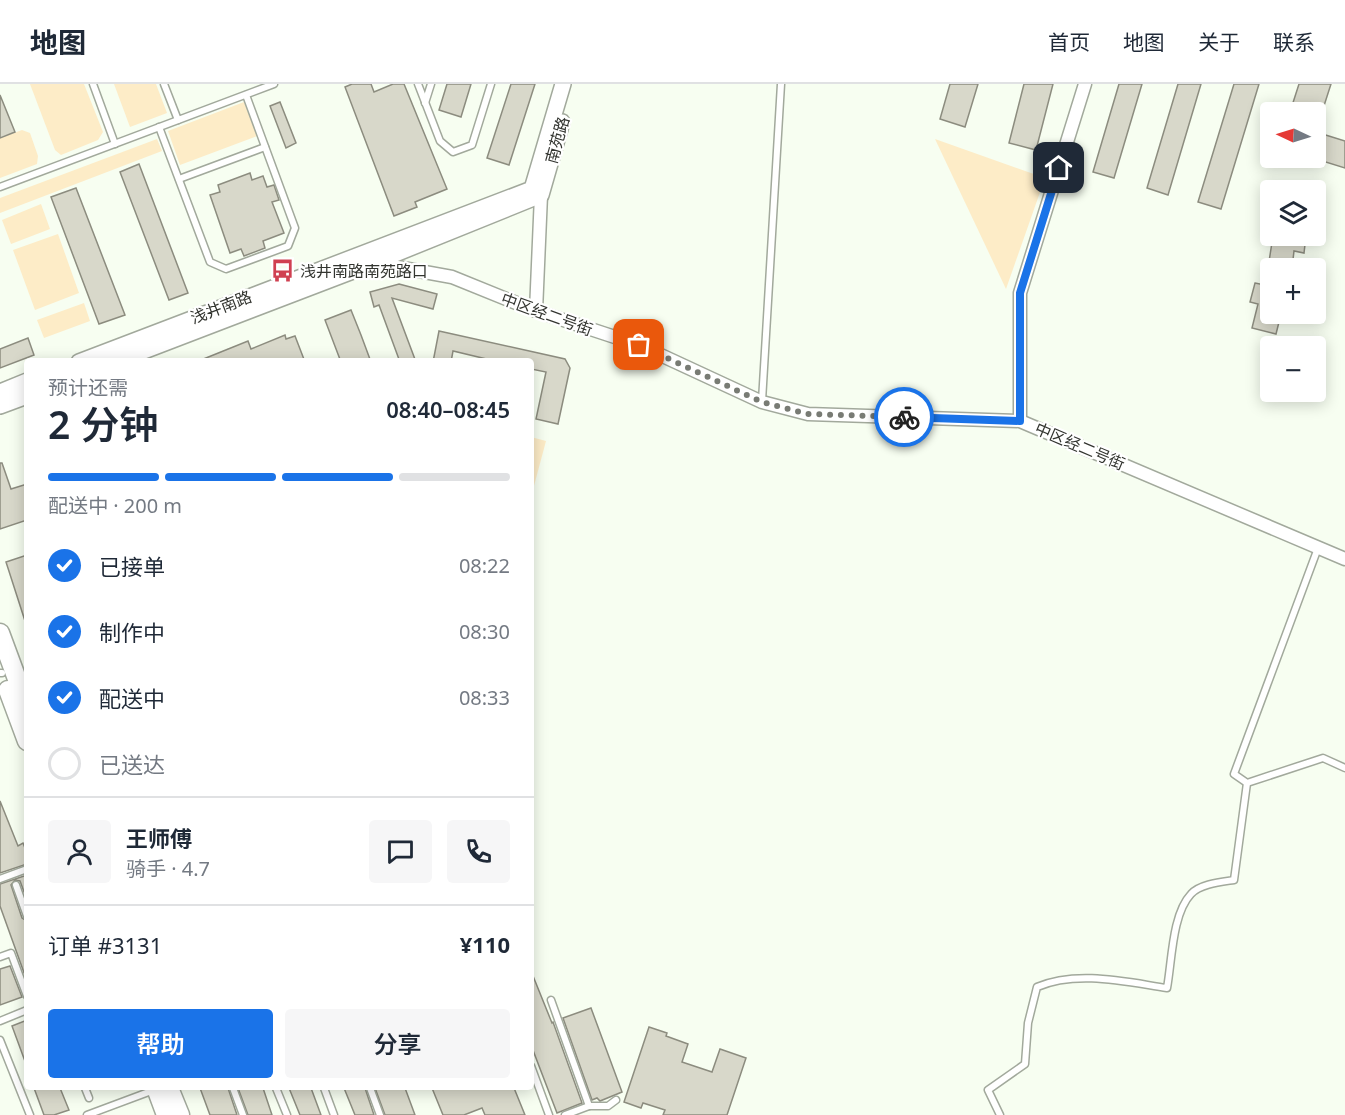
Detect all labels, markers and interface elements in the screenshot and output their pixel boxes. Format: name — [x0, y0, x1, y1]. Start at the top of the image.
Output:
text: 地图 — [30, 23, 86, 61]
text: 首页 — [1048, 28, 1090, 56]
text: 地图 — [1123, 28, 1165, 56]
text: 关于 — [1198, 28, 1240, 56]
text: 联系 — [1273, 28, 1315, 56]
north arrow — [1260, 102, 1326, 168]
map controls — [1260, 102, 1326, 402]
street label: 南苑路 — [540, 114, 574, 166]
pin — [1033, 142, 1084, 193]
icon: home — [1042, 151, 1075, 184]
button: layers — [1260, 180, 1326, 246]
bus stop icon: 浅井南路南苑路口 — [269, 258, 295, 284]
button: + — [1260, 258, 1326, 324]
place label: 浅井南路南苑路口 — [300, 260, 428, 282]
street label: 浅井南路 — [187, 285, 255, 329]
street label: 中区经二号街 — [498, 287, 596, 341]
pin — [613, 319, 664, 370]
icon: bag — [622, 328, 655, 361]
button: − — [1260, 336, 1326, 402]
text: 预计还需 — [48, 374, 128, 401]
courier — [874, 387, 934, 447]
text: 08:40–08:45 — [386, 394, 510, 424]
text: 2 分钟 — [48, 397, 158, 450]
icon: bike — [888, 401, 921, 434]
street label: 中区经二号街 — [1032, 417, 1128, 475]
text: 配送中 · 200 m — [48, 492, 182, 519]
icon: check — [48, 549, 81, 582]
text: 已接单 — [99, 551, 165, 581]
text: 08:22 — [459, 552, 510, 579]
icon: check — [48, 615, 81, 648]
text: 制作中 — [99, 617, 165, 647]
text: 08:30 — [459, 618, 510, 645]
icon: check — [48, 681, 81, 714]
text: 配送中 — [99, 683, 165, 713]
text: 08:33 — [459, 684, 510, 711]
text: 已送达 — [99, 749, 165, 779]
button: person — [48, 820, 111, 883]
button: chat — [369, 820, 432, 883]
button: phone — [447, 820, 510, 883]
text: 王师傅 — [126, 823, 192, 853]
text: 骑手 · 4.7 — [126, 855, 210, 882]
text: ¥110 — [460, 929, 510, 959]
text: 订单 #3131 — [48, 930, 162, 960]
button: 帮助 — [48, 1009, 273, 1078]
button: 分享 — [285, 1009, 510, 1078]

